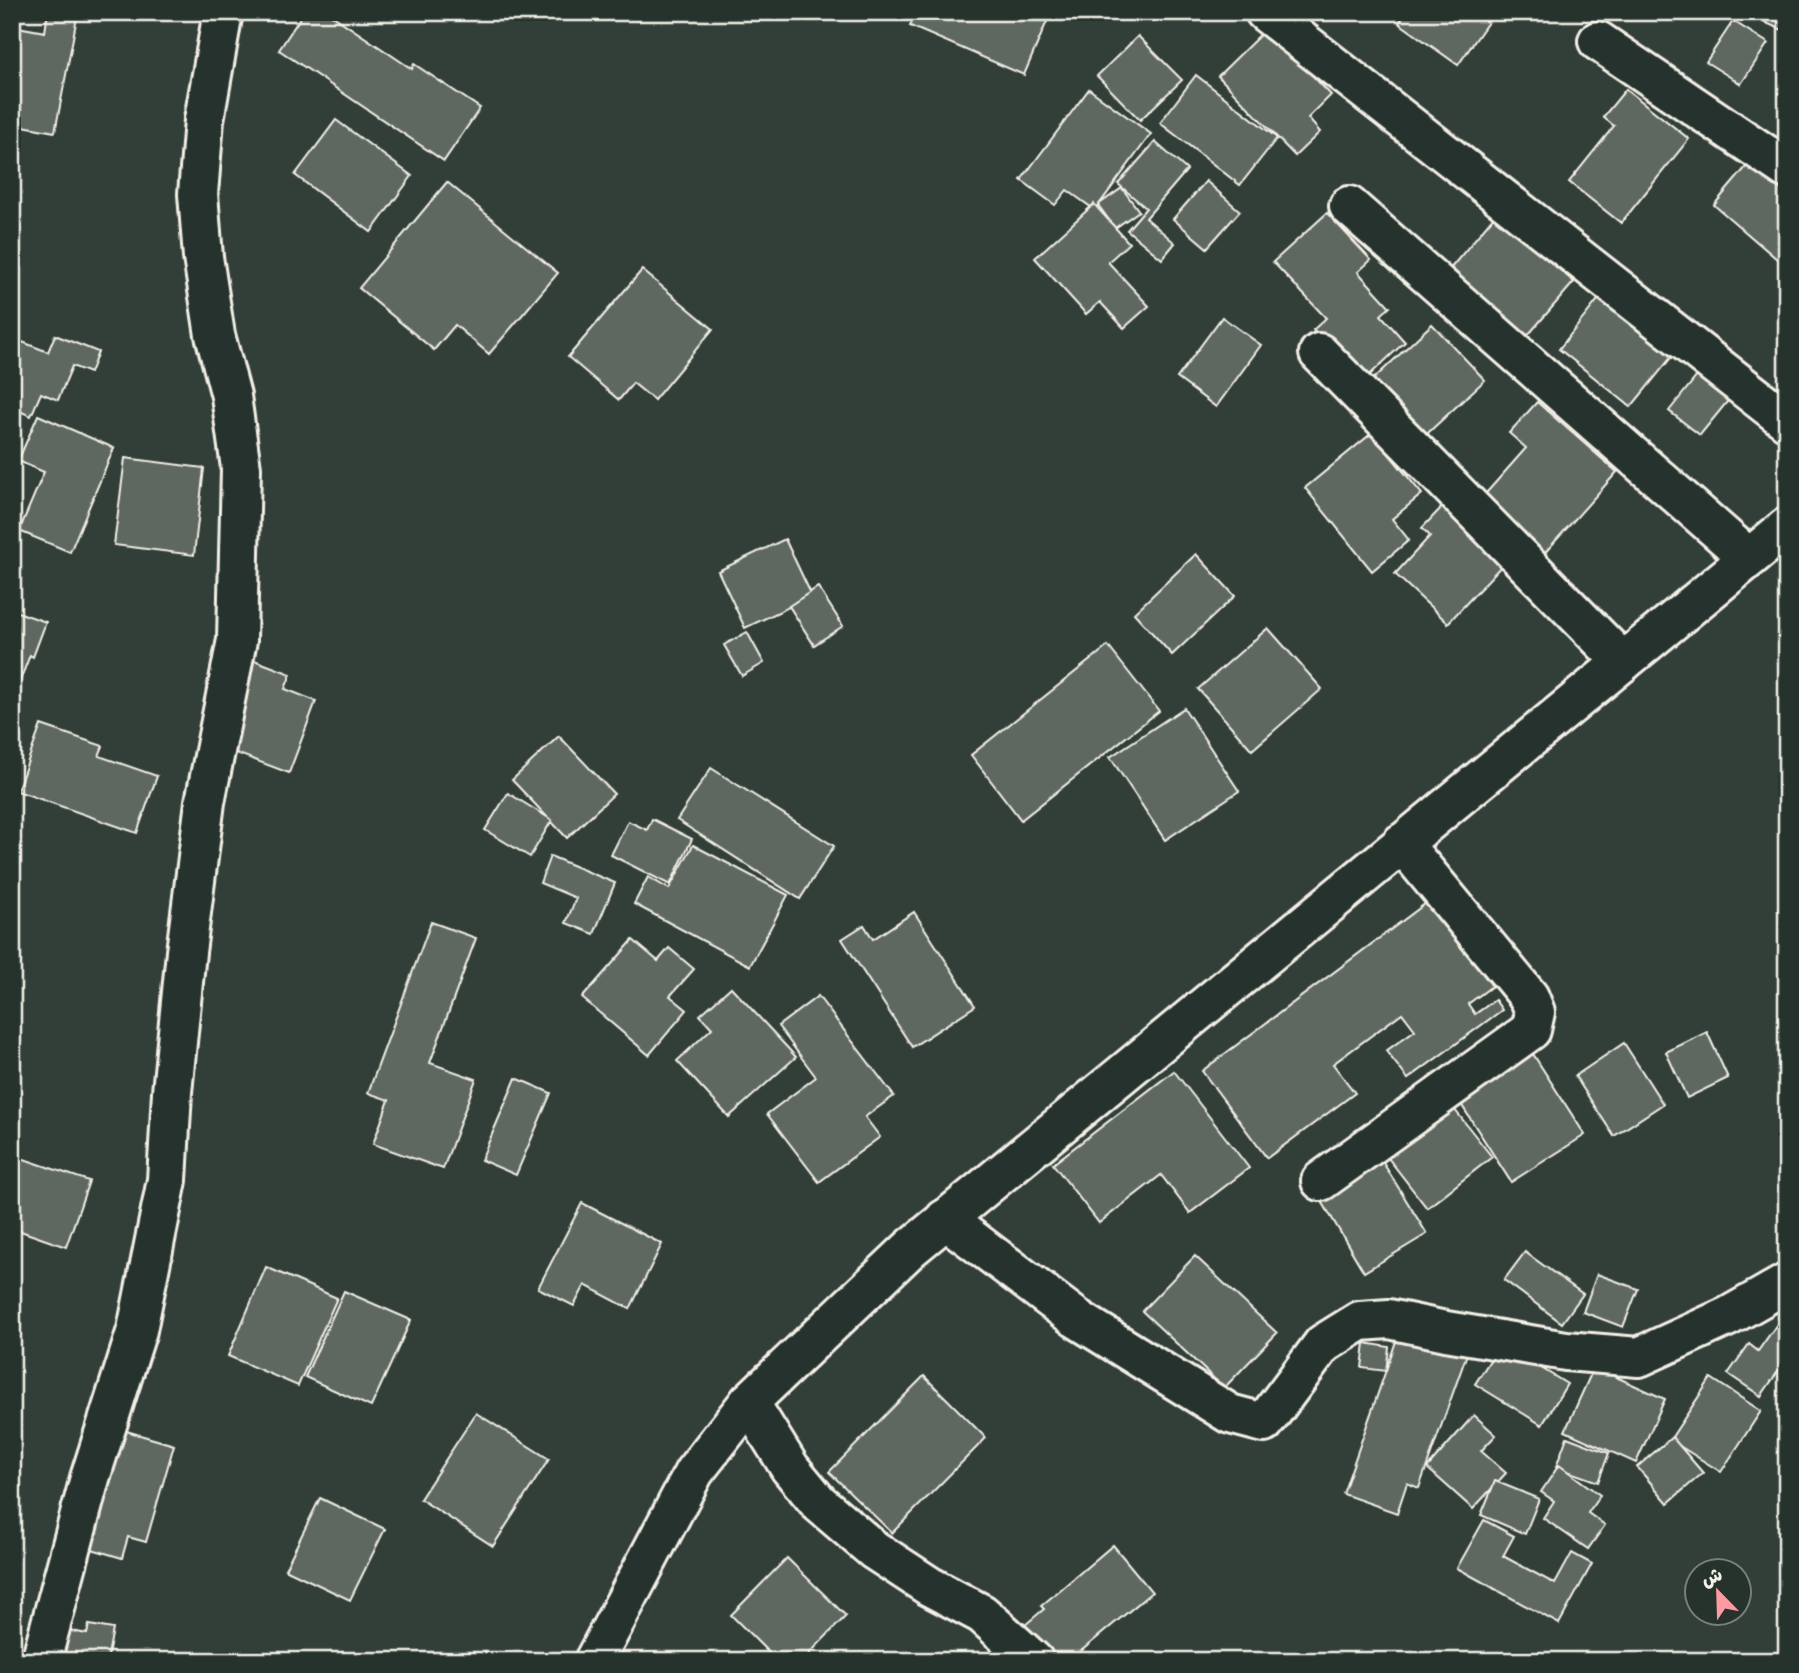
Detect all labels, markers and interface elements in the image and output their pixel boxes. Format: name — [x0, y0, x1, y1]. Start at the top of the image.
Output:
north arrow — [1684, 1558, 1754, 1628]
text: ش — [1696, 1558, 1726, 1592]

